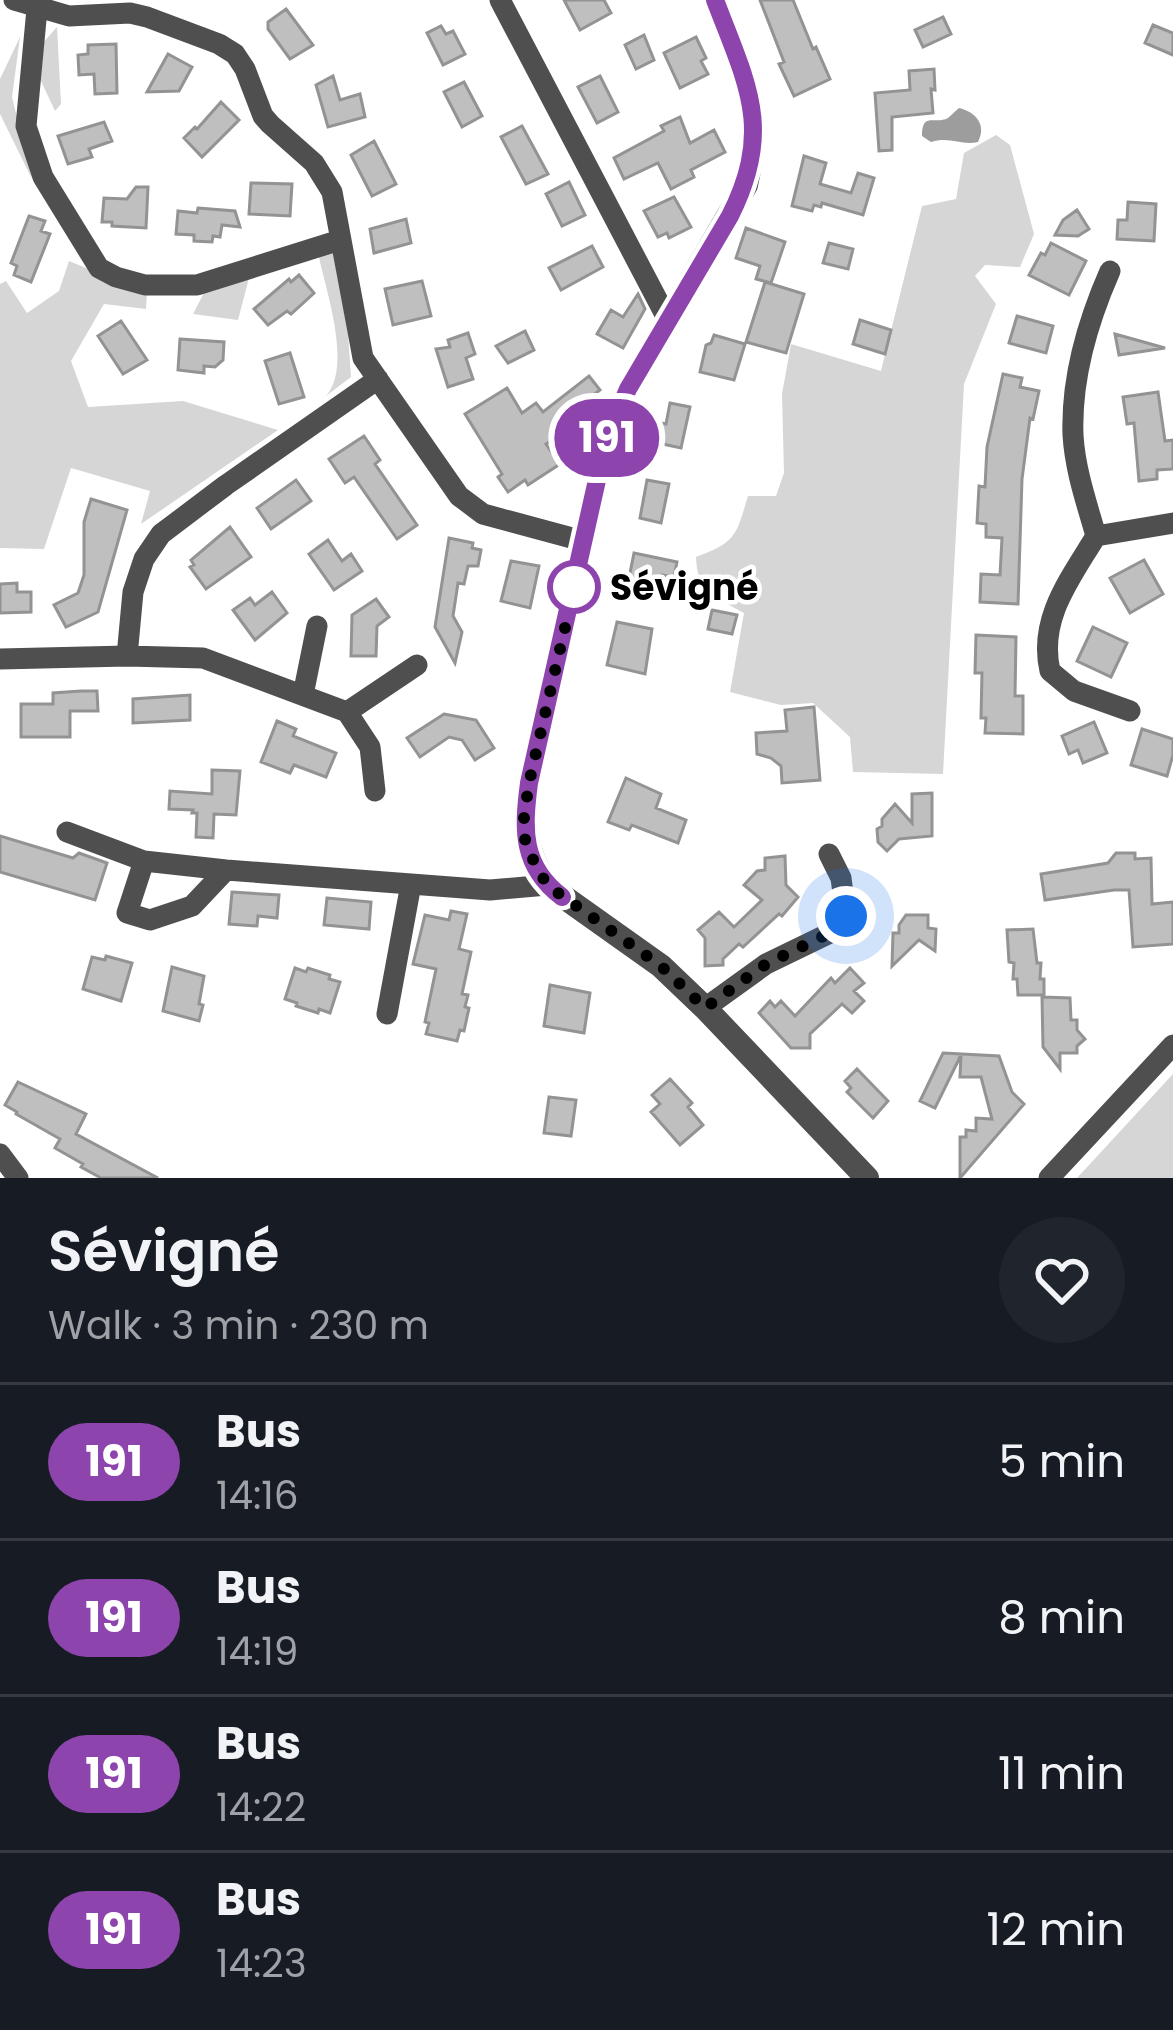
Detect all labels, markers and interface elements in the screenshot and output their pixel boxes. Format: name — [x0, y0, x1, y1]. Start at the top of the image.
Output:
line badge: 191 — [538, 399, 676, 477]
text: 191 — [578, 408, 636, 467]
marker: Sévigné — [549, 562, 599, 612]
place label: Sévigné — [610, 562, 758, 613]
your location — [816, 886, 876, 946]
text: Sévigné — [48, 1211, 279, 1291]
button: heart — [999, 1217, 1125, 1343]
text: Walk · 3 min · 230 m — [48, 1298, 429, 1353]
text: Bus — [216, 1400, 301, 1463]
text: 5 min — [999, 1430, 1125, 1493]
text: 191 — [85, 1432, 143, 1491]
text: 14:16 — [216, 1468, 299, 1523]
text: Bus — [216, 1556, 301, 1619]
text: 8 min — [998, 1586, 1125, 1649]
text: 191 — [85, 1588, 143, 1647]
text: 14:19 — [216, 1624, 298, 1679]
text: Bus — [216, 1712, 301, 1775]
text: 11 min — [998, 1742, 1125, 1805]
text: 191 — [85, 1744, 143, 1803]
text: 14:22 — [216, 1780, 306, 1835]
text: Bus — [216, 1868, 301, 1931]
text: 12 min — [986, 1898, 1125, 1961]
text: 191 — [85, 1900, 143, 1959]
text: 14:23 — [216, 1936, 307, 1991]

